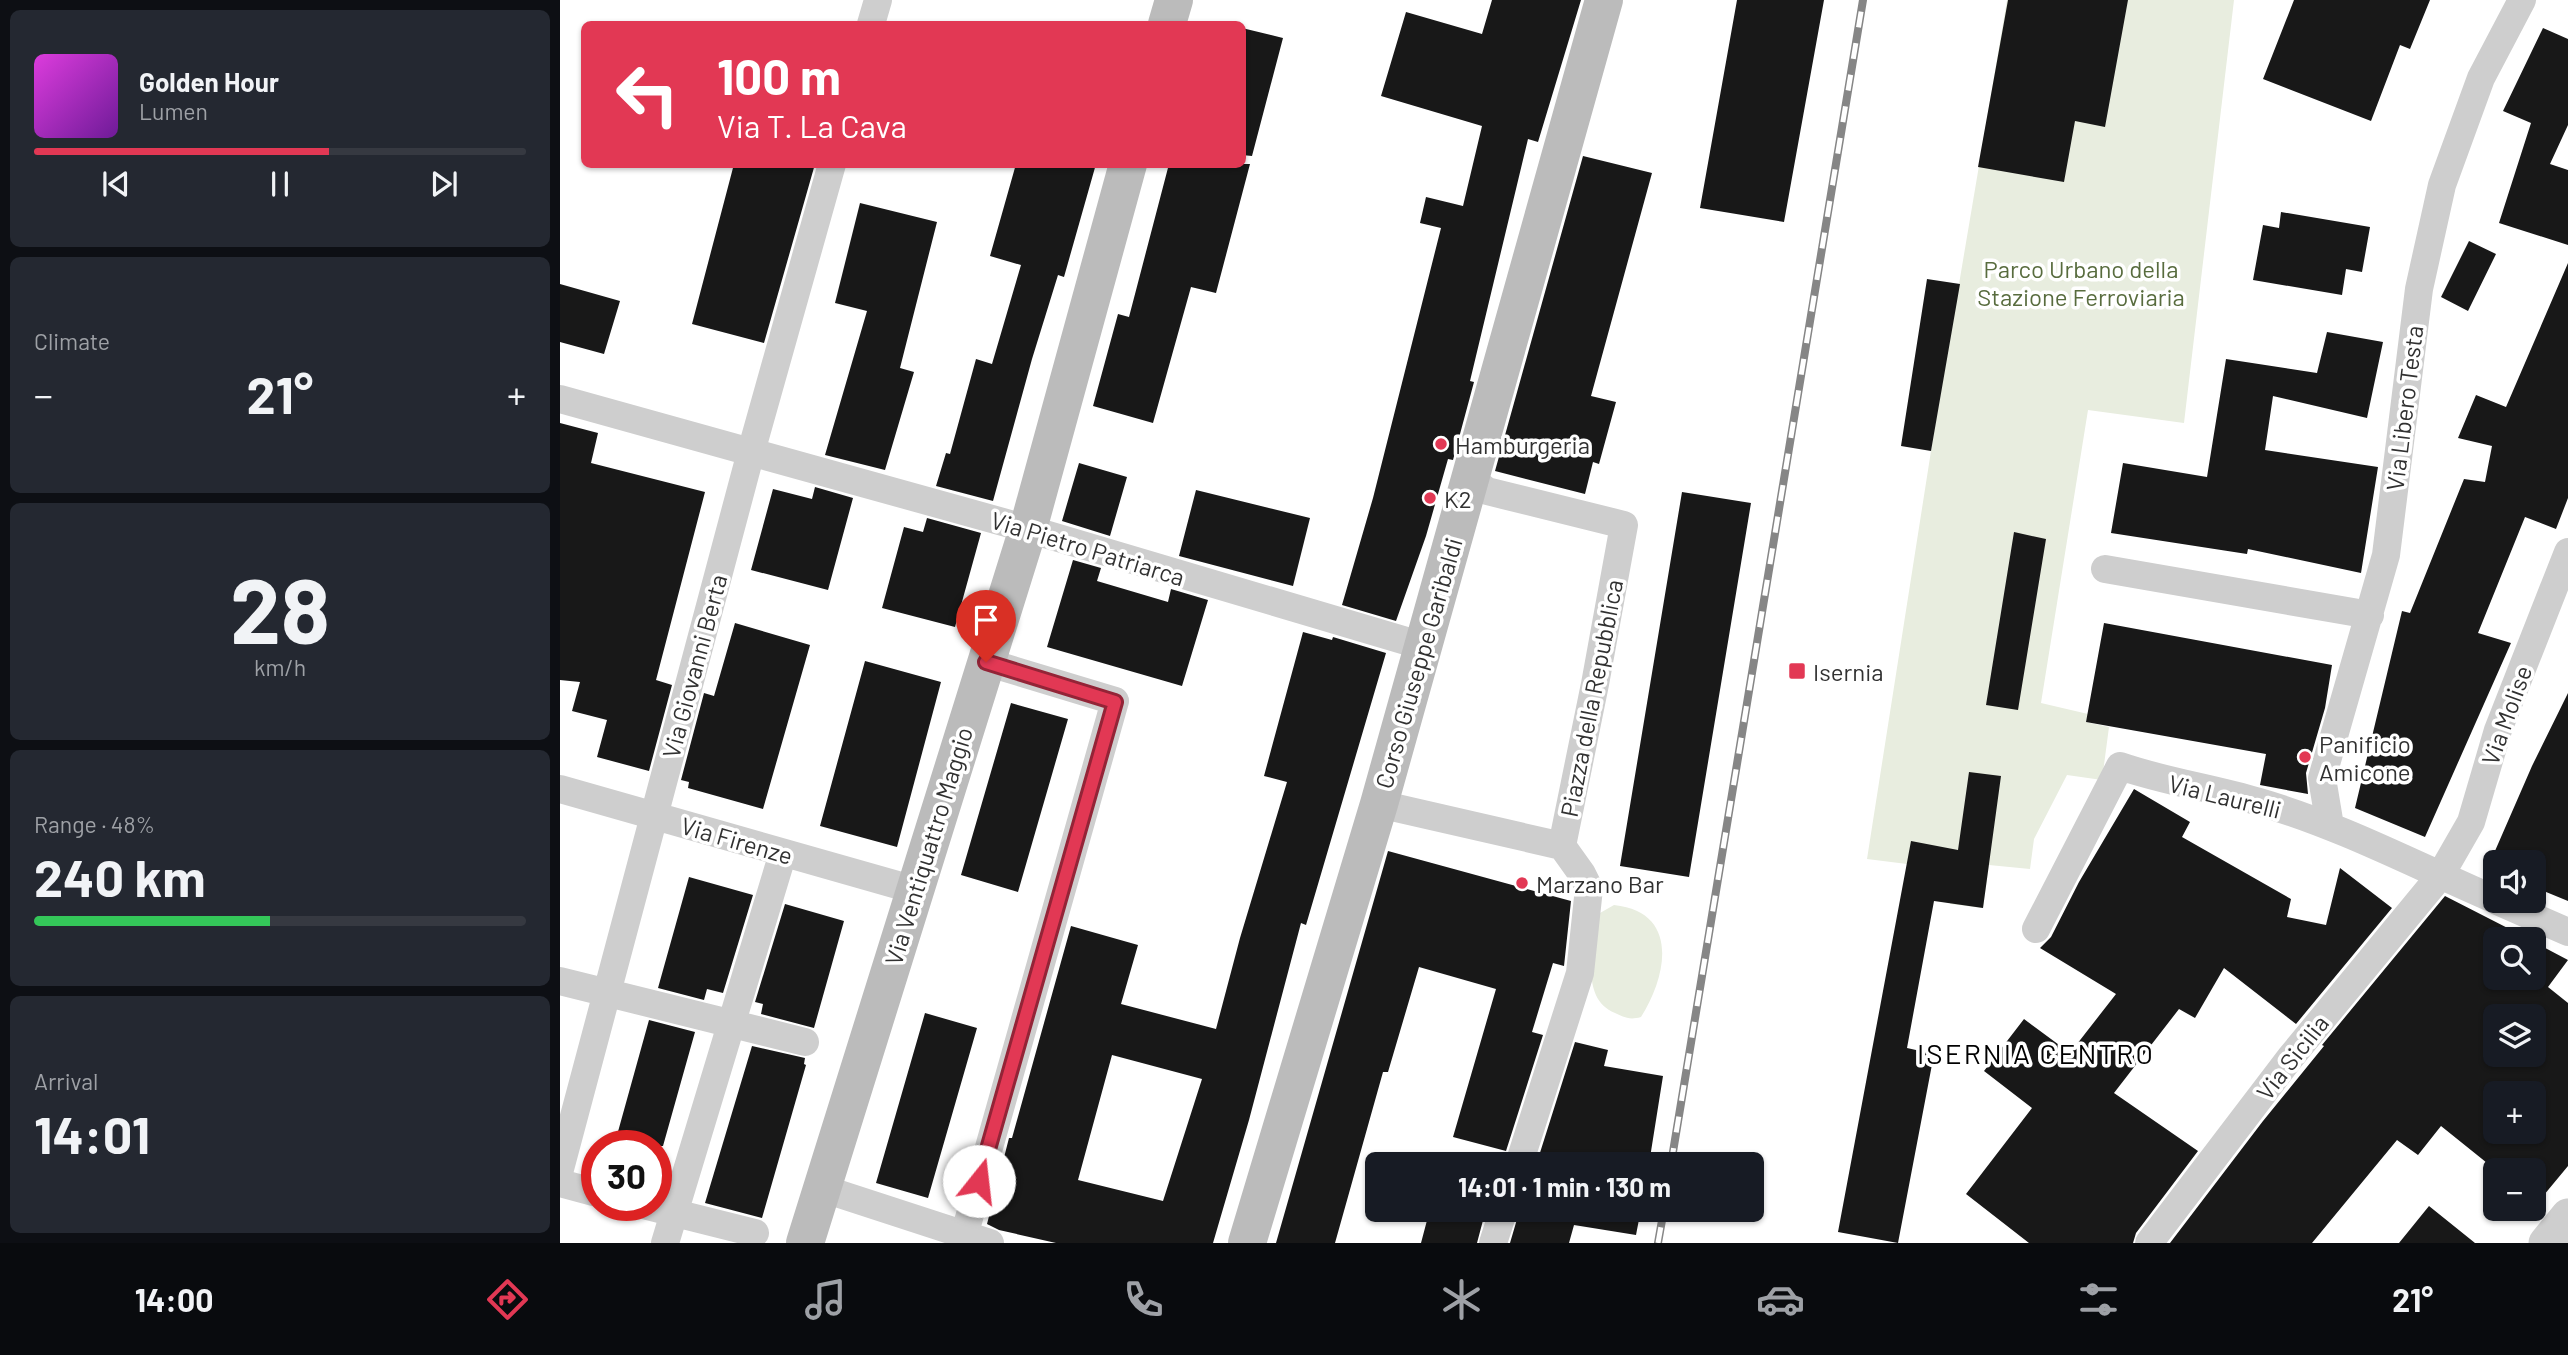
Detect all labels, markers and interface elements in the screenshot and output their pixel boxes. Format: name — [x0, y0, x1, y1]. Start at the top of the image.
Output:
text: 100 m — [717, 46, 841, 105]
icon: left — [602, 49, 693, 140]
text: Golden Hour — [139, 66, 279, 97]
text: Lumen — [139, 97, 208, 125]
text: Via T. La Cava — [717, 106, 907, 144]
icon: previous — [97, 165, 135, 203]
icon: pause — [261, 165, 299, 203]
icon: next — [425, 165, 463, 203]
park label: Parco Urbano della Stazione Ferroviaria — [1977, 254, 2185, 311]
street label: Via Libero Testa — [2379, 324, 2429, 492]
text: Climate — [34, 327, 110, 355]
text: 21° — [247, 362, 313, 424]
text: − — [34, 371, 53, 417]
text: + — [507, 371, 526, 417]
place label: Hamburgeria — [1455, 430, 1590, 459]
marker: Hamburgeria — [1433, 436, 1449, 452]
place label: K2 — [1444, 484, 1472, 513]
marker: K2 — [1422, 490, 1438, 506]
street label: Via Pietro Patriarca — [988, 505, 1188, 591]
street label: Corso Giuseppe Garibaldi — [1368, 534, 1468, 792]
text: 28 — [230, 553, 330, 662]
street label: Via Giovanni Berta — [656, 571, 732, 761]
street label: Piazza della Repubblica — [1554, 577, 1628, 819]
pin — [956, 590, 1016, 662]
icon: arrive — [967, 601, 1005, 639]
text: km/h — [254, 653, 306, 681]
place label: Isernia — [1813, 657, 1884, 686]
marker: Isernia — [1787, 661, 1807, 681]
street label: Via Molise — [2475, 661, 2537, 769]
street label: Via Ventiquattro Maggio — [878, 723, 978, 969]
place label: Panificio Amicone — [2319, 729, 2411, 786]
marker: Panificio Amicone — [2297, 749, 2313, 765]
street label: Via Laurelli — [2166, 768, 2284, 824]
text: Range · 48% — [34, 810, 155, 838]
street label: Via Firenze — [678, 810, 796, 870]
text: 240 km — [34, 845, 206, 907]
map controls — [2483, 850, 2546, 1221]
button: sound — [2483, 850, 2546, 913]
place label: Marzano Bar — [1536, 869, 1664, 898]
marker: Marzano Bar — [1514, 875, 1530, 891]
button: search — [2483, 927, 2546, 990]
button: layers — [2483, 1004, 2546, 1067]
street label: Via Sicilia — [2250, 1009, 2334, 1105]
district label: ISERNIA CENTRO — [1917, 1036, 2155, 1070]
text: Arrival — [34, 1067, 98, 1095]
button: + — [2483, 1081, 2546, 1144]
text: 14:01 — [34, 1102, 150, 1164]
speed limit sign: 30 — [581, 1130, 672, 1221]
position arrow — [942, 1144, 1016, 1218]
button: − — [2483, 1158, 2546, 1221]
text: 14:01 · 1 min · 130 m — [1458, 1171, 1671, 1202]
icon: directions — [483, 1275, 532, 1324]
icon: music — [801, 1275, 850, 1324]
icon: phone — [1119, 1275, 1168, 1324]
icon: climate — [1437, 1275, 1486, 1324]
icon: car — [1756, 1275, 1805, 1324]
icon: filters — [2074, 1275, 2123, 1324]
text: 14:00 — [135, 1280, 213, 1318]
text: 21° — [2392, 1280, 2433, 1318]

